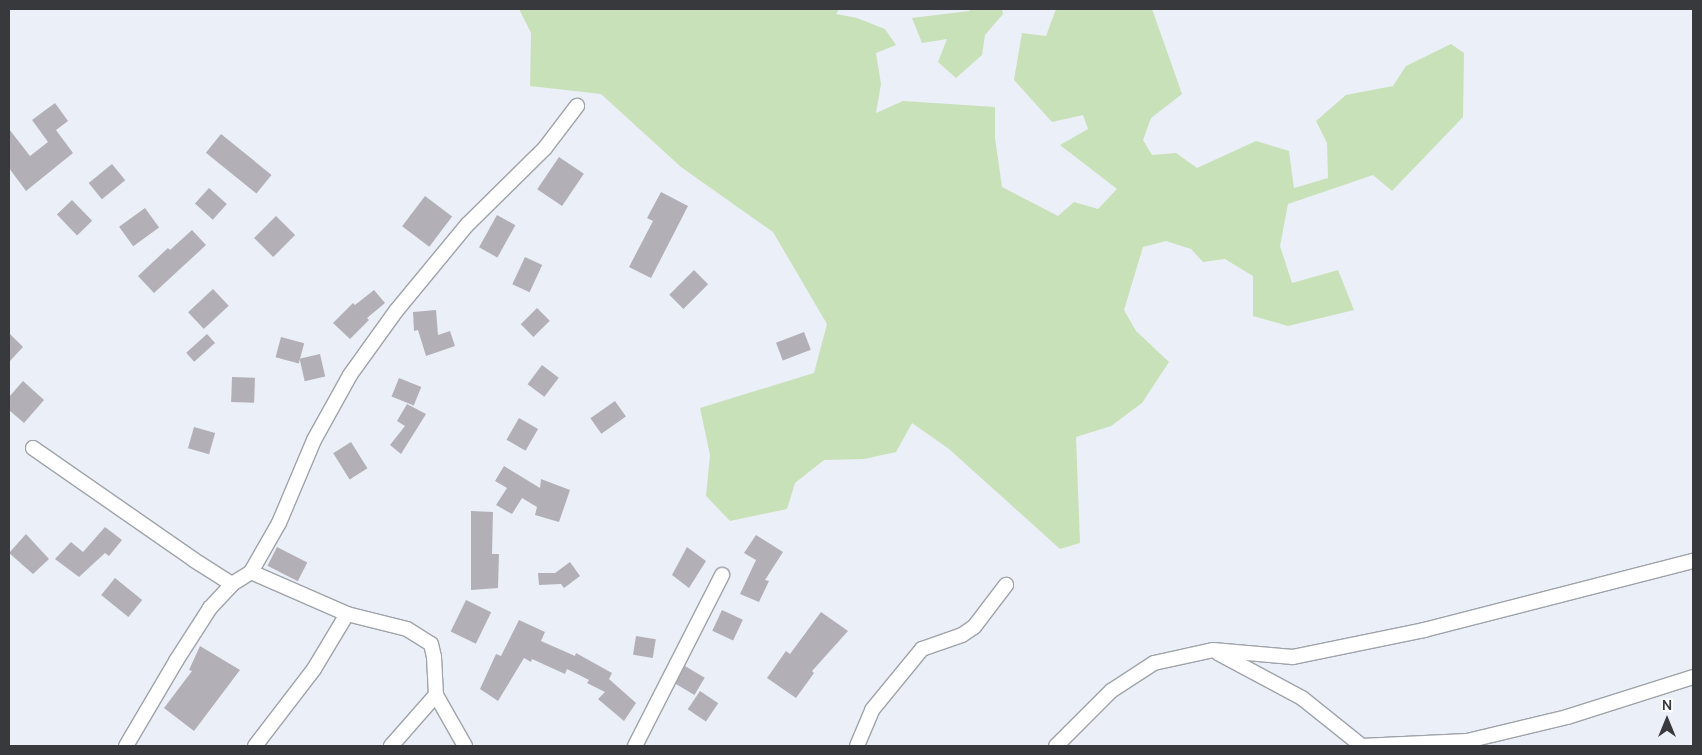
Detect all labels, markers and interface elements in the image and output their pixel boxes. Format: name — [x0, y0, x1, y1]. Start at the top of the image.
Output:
north arrow — [1642, 695, 1692, 745]
text: N — [1662, 695, 1672, 714]

